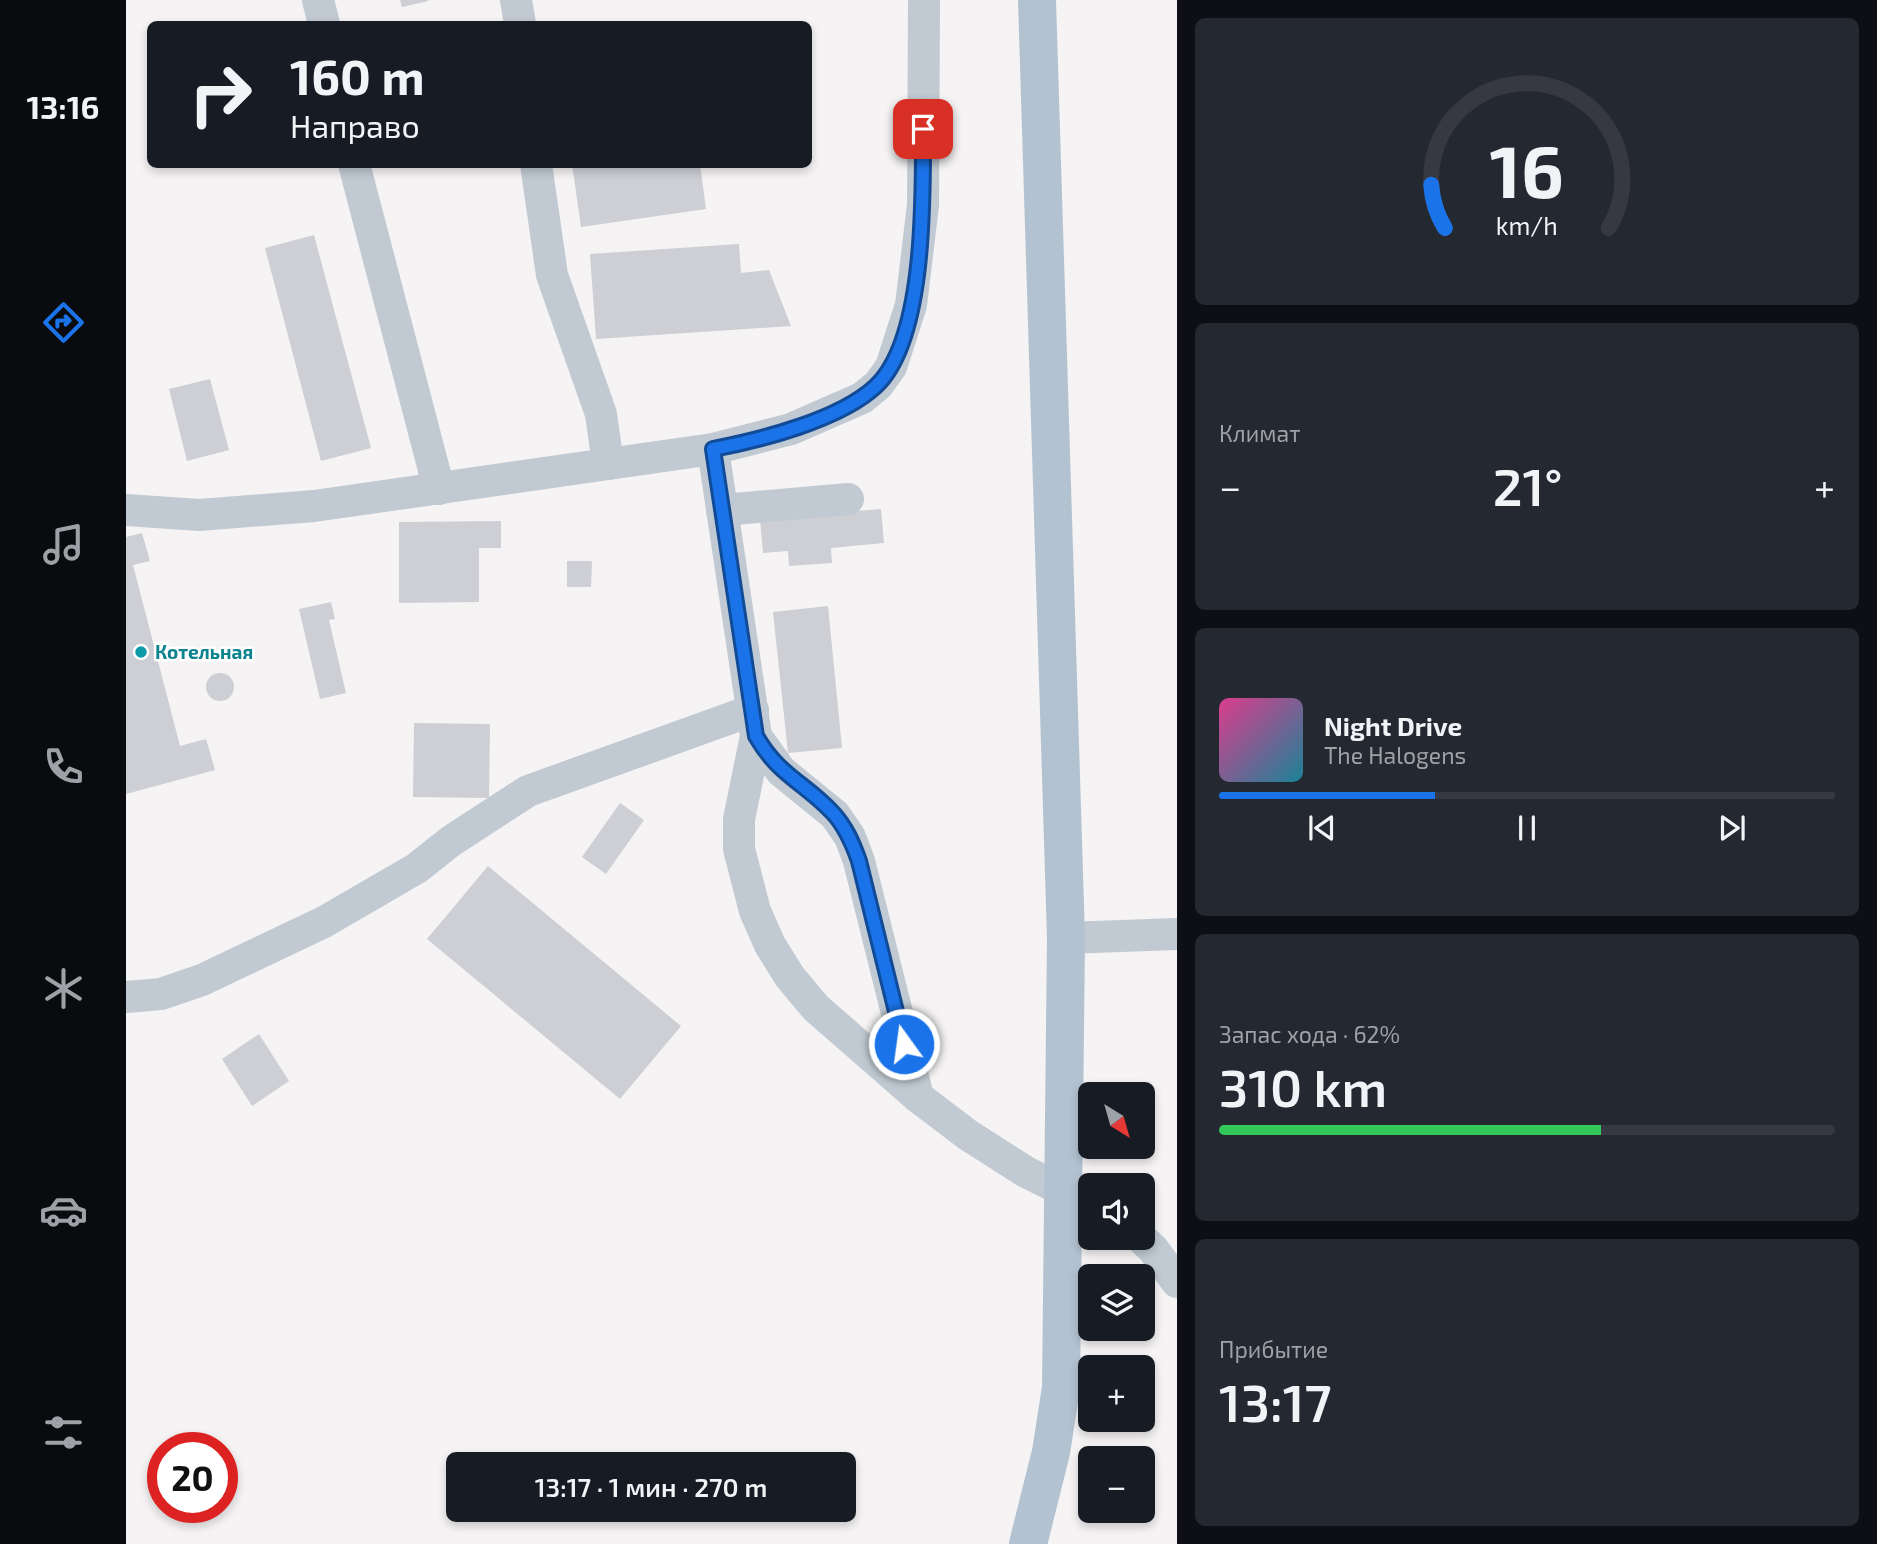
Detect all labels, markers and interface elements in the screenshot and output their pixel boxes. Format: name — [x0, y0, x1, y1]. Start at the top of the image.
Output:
text: 160 m — [290, 46, 425, 105]
icon: right — [175, 49, 266, 140]
text: 13:16 — [27, 87, 99, 125]
pin — [893, 99, 953, 159]
text: Направо — [290, 106, 420, 144]
icon: arrive — [904, 110, 942, 148]
text: 16 — [1490, 125, 1564, 213]
text: km/h — [1496, 209, 1558, 239]
icon: directions — [39, 298, 88, 347]
text: Климат — [1219, 419, 1300, 447]
text: 21° — [1493, 454, 1563, 516]
text: − — [1219, 463, 1241, 509]
text: + — [1814, 463, 1835, 509]
icon: music — [39, 520, 88, 569]
place label: Котельная — [155, 640, 253, 663]
marker: Котельная — [133, 644, 149, 660]
text: Night Drive — [1324, 710, 1462, 741]
text: The Halogens — [1324, 741, 1466, 769]
icon: phone — [39, 742, 88, 791]
icon: previous — [1303, 809, 1341, 847]
icon: pause — [1508, 809, 1546, 847]
icon: next — [1713, 809, 1751, 847]
icon: climate — [39, 964, 88, 1013]
position arrow — [867, 1007, 941, 1081]
text: Запас хода · 62% — [1219, 1020, 1400, 1048]
text: 310 km — [1219, 1055, 1387, 1117]
north arrow — [1078, 1082, 1155, 1158]
map controls — [1078, 1082, 1155, 1523]
button: sound — [1078, 1173, 1155, 1250]
icon: car — [39, 1186, 88, 1235]
button: layers — [1078, 1264, 1155, 1341]
text: Прибытие — [1219, 1335, 1328, 1363]
button: + — [1078, 1355, 1155, 1432]
text: 13:17 — [1219, 1370, 1332, 1432]
icon: filters — [39, 1408, 88, 1457]
speed limit sign: 20 — [147, 1432, 238, 1523]
button: − — [1078, 1446, 1155, 1523]
text: 13:17 · 1 мин · 270 m — [535, 1471, 767, 1502]

